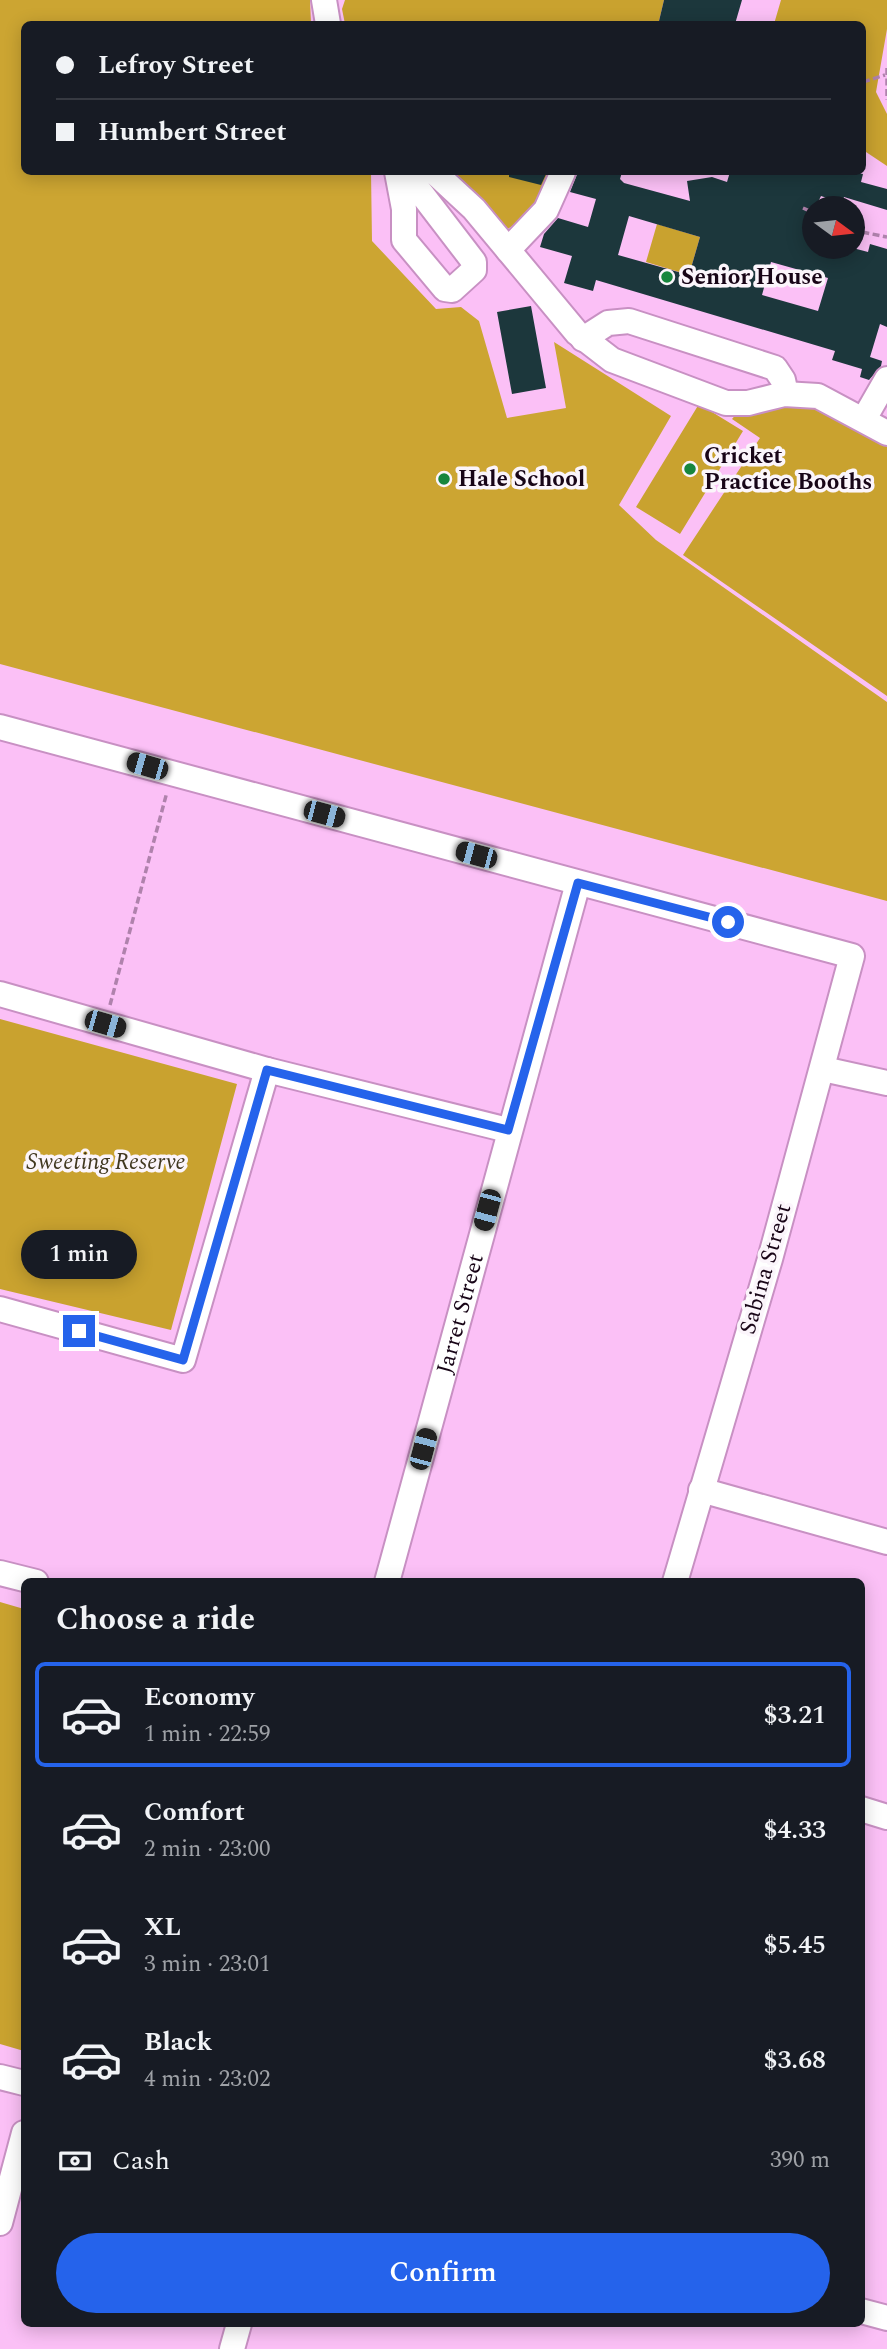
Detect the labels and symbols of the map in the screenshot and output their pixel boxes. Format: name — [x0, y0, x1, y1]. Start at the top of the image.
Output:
north arrow — [802, 196, 864, 259]
place label: Senior House — [681, 260, 823, 295]
marker: Senior House — [659, 269, 675, 285]
place label: Cricket Practice Booths — [704, 439, 872, 500]
marker: Cricket Practice Booths — [682, 461, 698, 477]
place label: Hale School — [458, 462, 585, 497]
marker: Hale School — [436, 471, 452, 487]
car — [124, 750, 171, 782]
car — [301, 798, 348, 830]
car — [453, 839, 500, 871]
route start — [712, 906, 744, 938]
car — [82, 1008, 129, 1040]
park label: Sweeting Reserve — [27, 1145, 185, 1180]
car — [472, 1187, 503, 1233]
street label: Sabina Street — [731, 1200, 801, 1338]
callout: 1 min — [21, 1230, 137, 1278]
street label: Jarret Street — [427, 1250, 493, 1378]
route end — [63, 1315, 95, 1347]
car — [408, 1426, 439, 1472]

